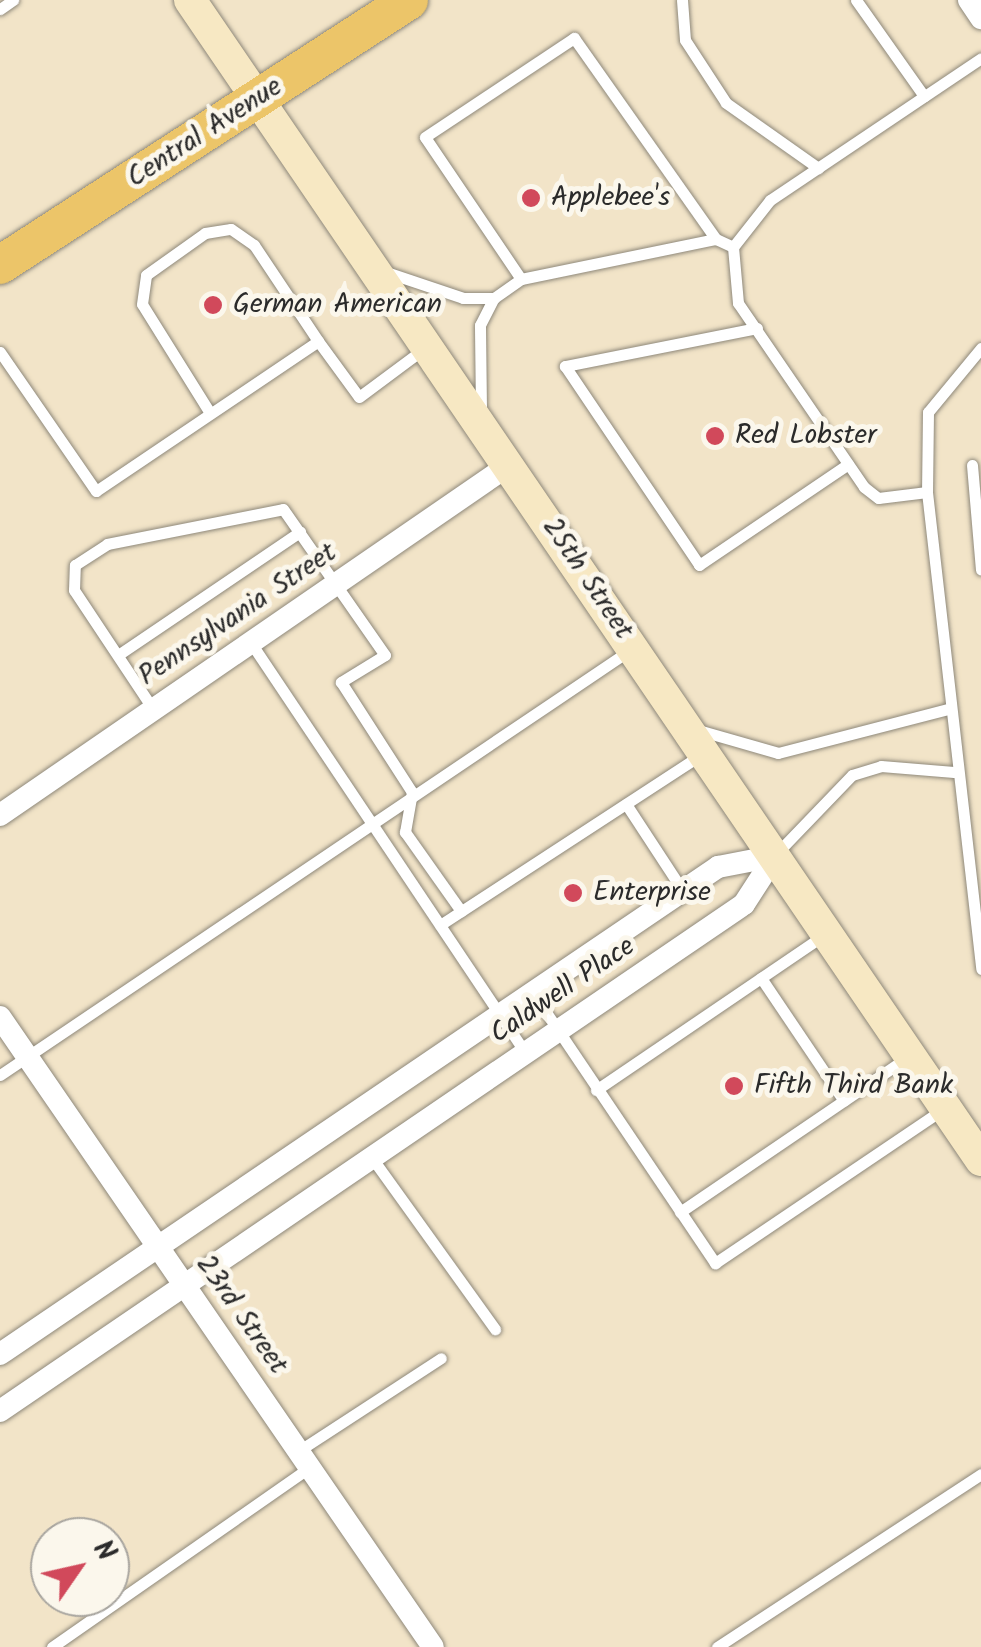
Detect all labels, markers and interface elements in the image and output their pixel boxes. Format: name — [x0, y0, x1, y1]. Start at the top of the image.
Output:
street label: Central Avenue — [121, 70, 289, 196]
place label: Applebee's — [551, 181, 670, 215]
marker: Applebee's — [520, 187, 542, 209]
place label: German American — [233, 288, 442, 322]
marker: German American — [202, 294, 224, 316]
place label: Red Lobster — [735, 419, 876, 453]
marker: Red Lobster — [704, 425, 726, 447]
street label: 25th Street — [534, 512, 640, 646]
street label: Pennsylvania Street — [133, 536, 343, 694]
place label: Enterprise — [593, 876, 711, 910]
marker: Enterprise — [562, 882, 584, 904]
street label: Caldwell Place — [484, 930, 642, 1052]
place label: Fifth Third Bank — [754, 1069, 953, 1103]
marker: Fifth Third Bank — [723, 1075, 745, 1097]
street label: 23rd Street — [188, 1249, 294, 1381]
north arrow — [30, 1517, 130, 1617]
text: N — [80, 1531, 127, 1571]

